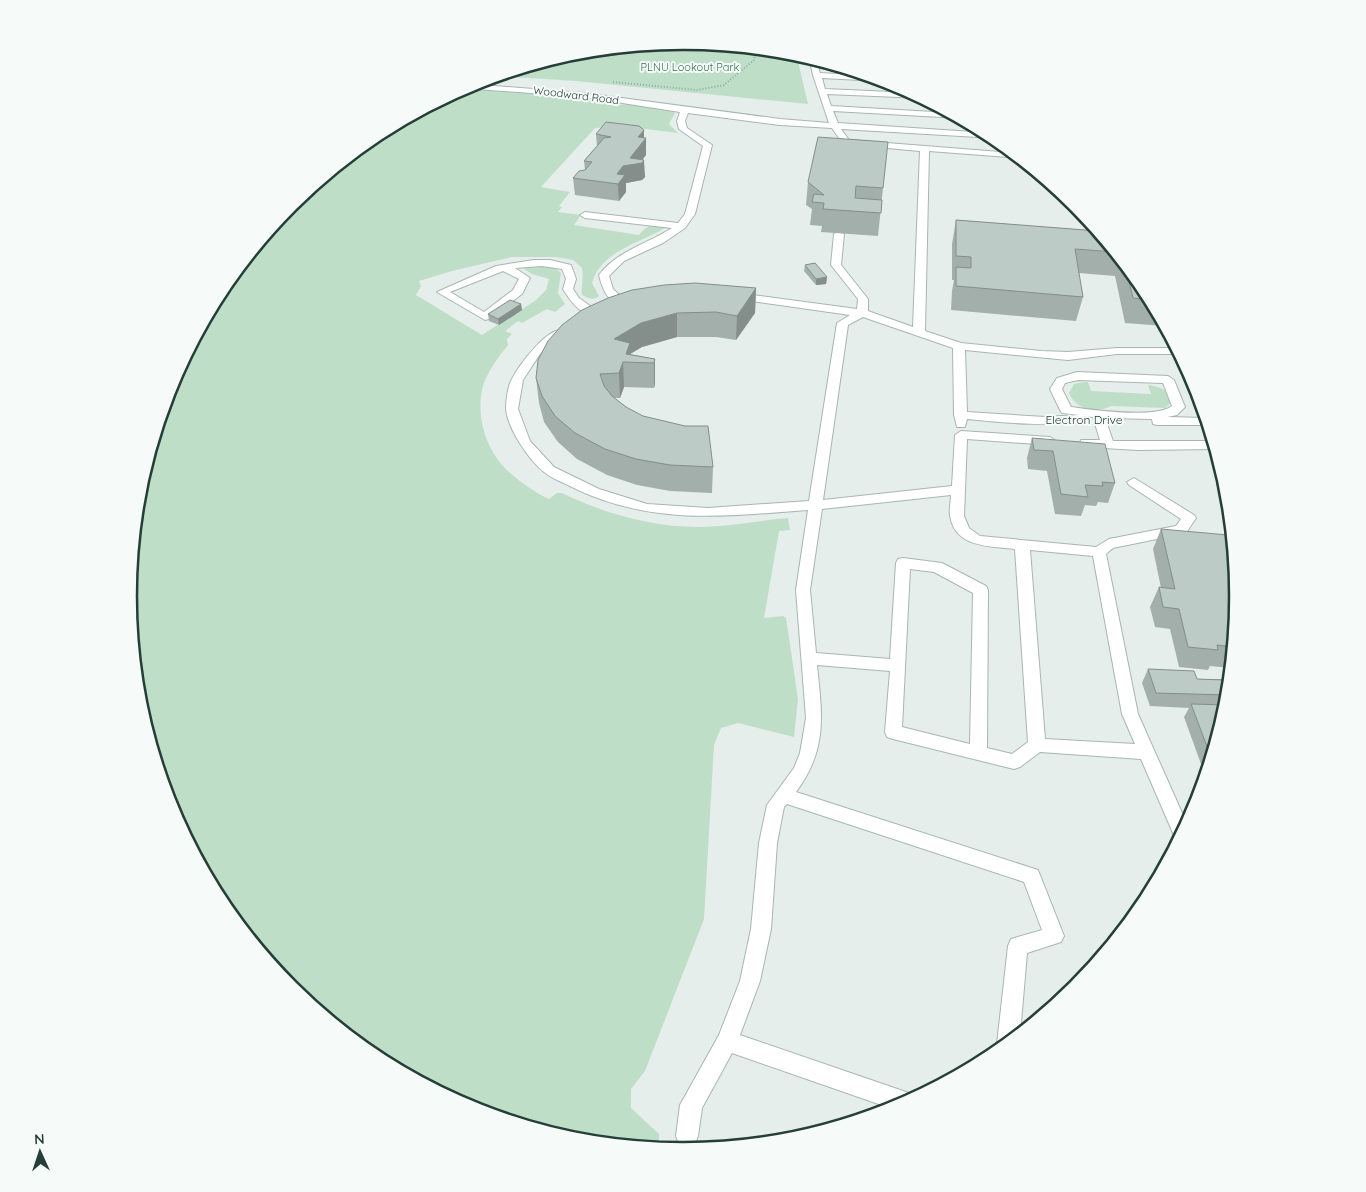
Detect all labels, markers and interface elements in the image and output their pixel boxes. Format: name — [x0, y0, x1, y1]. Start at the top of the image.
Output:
park label: PLNU Lookout Park — [641, 60, 740, 74]
street label: Woodward Road — [532, 83, 620, 107]
street label: Electron Drive — [1045, 412, 1123, 427]
north arrow — [15, 1127, 65, 1177]
text: N — [34, 1130, 45, 1148]

